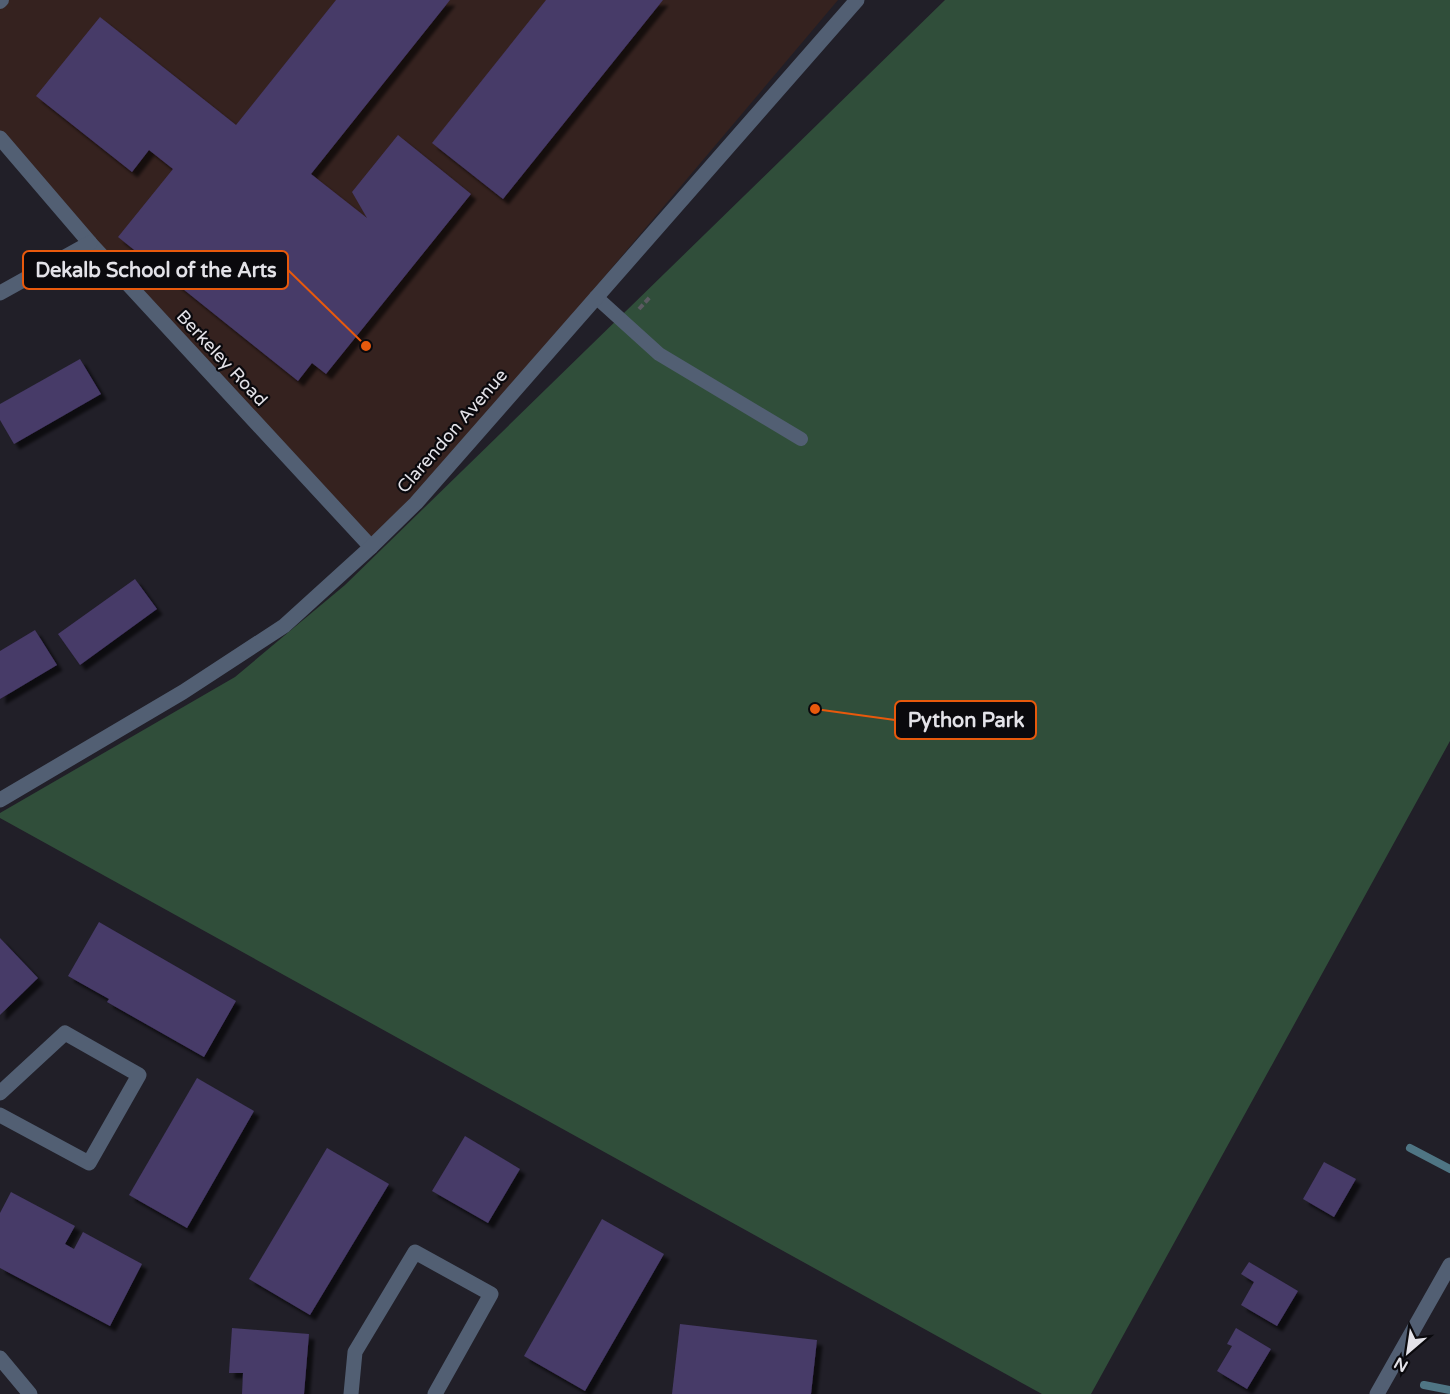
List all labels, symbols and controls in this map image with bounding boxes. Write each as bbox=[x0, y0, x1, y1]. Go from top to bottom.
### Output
callout: Dekalb School of the Arts bbox=[23, 251, 288, 289]
text: Dekalb School of the Arts bbox=[35, 259, 277, 283]
street label: Berkeley Road bbox=[172, 305, 272, 411]
street label: Clarendon Avenue bbox=[392, 364, 512, 498]
callout: Python Park bbox=[895, 701, 1036, 739]
text: Python Park bbox=[908, 709, 1024, 733]
north arrow bbox=[1378, 1322, 1438, 1382]
text: N bbox=[1391, 1352, 1412, 1376]

